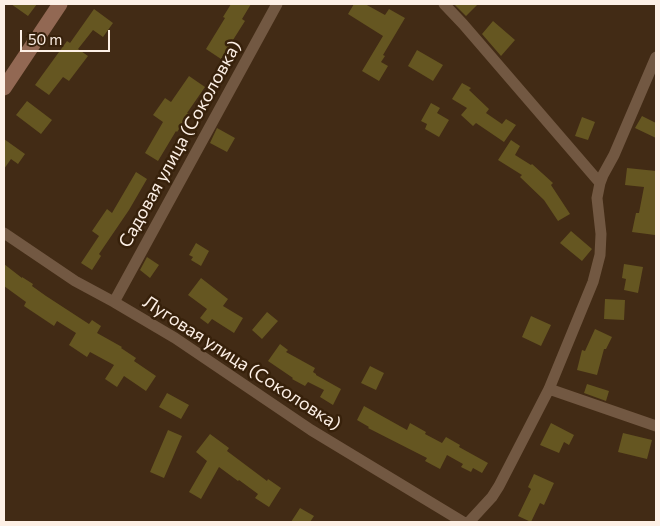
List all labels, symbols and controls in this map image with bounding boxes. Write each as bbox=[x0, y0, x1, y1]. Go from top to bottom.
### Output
scale bar bbox=[22, 20, 112, 52]
text: 50 m bbox=[28, 30, 62, 48]
street label: Садовая улица (Соколовка) bbox=[114, 37, 246, 251]
street label: Луговая улица (Соколовка) bbox=[139, 291, 345, 435]

